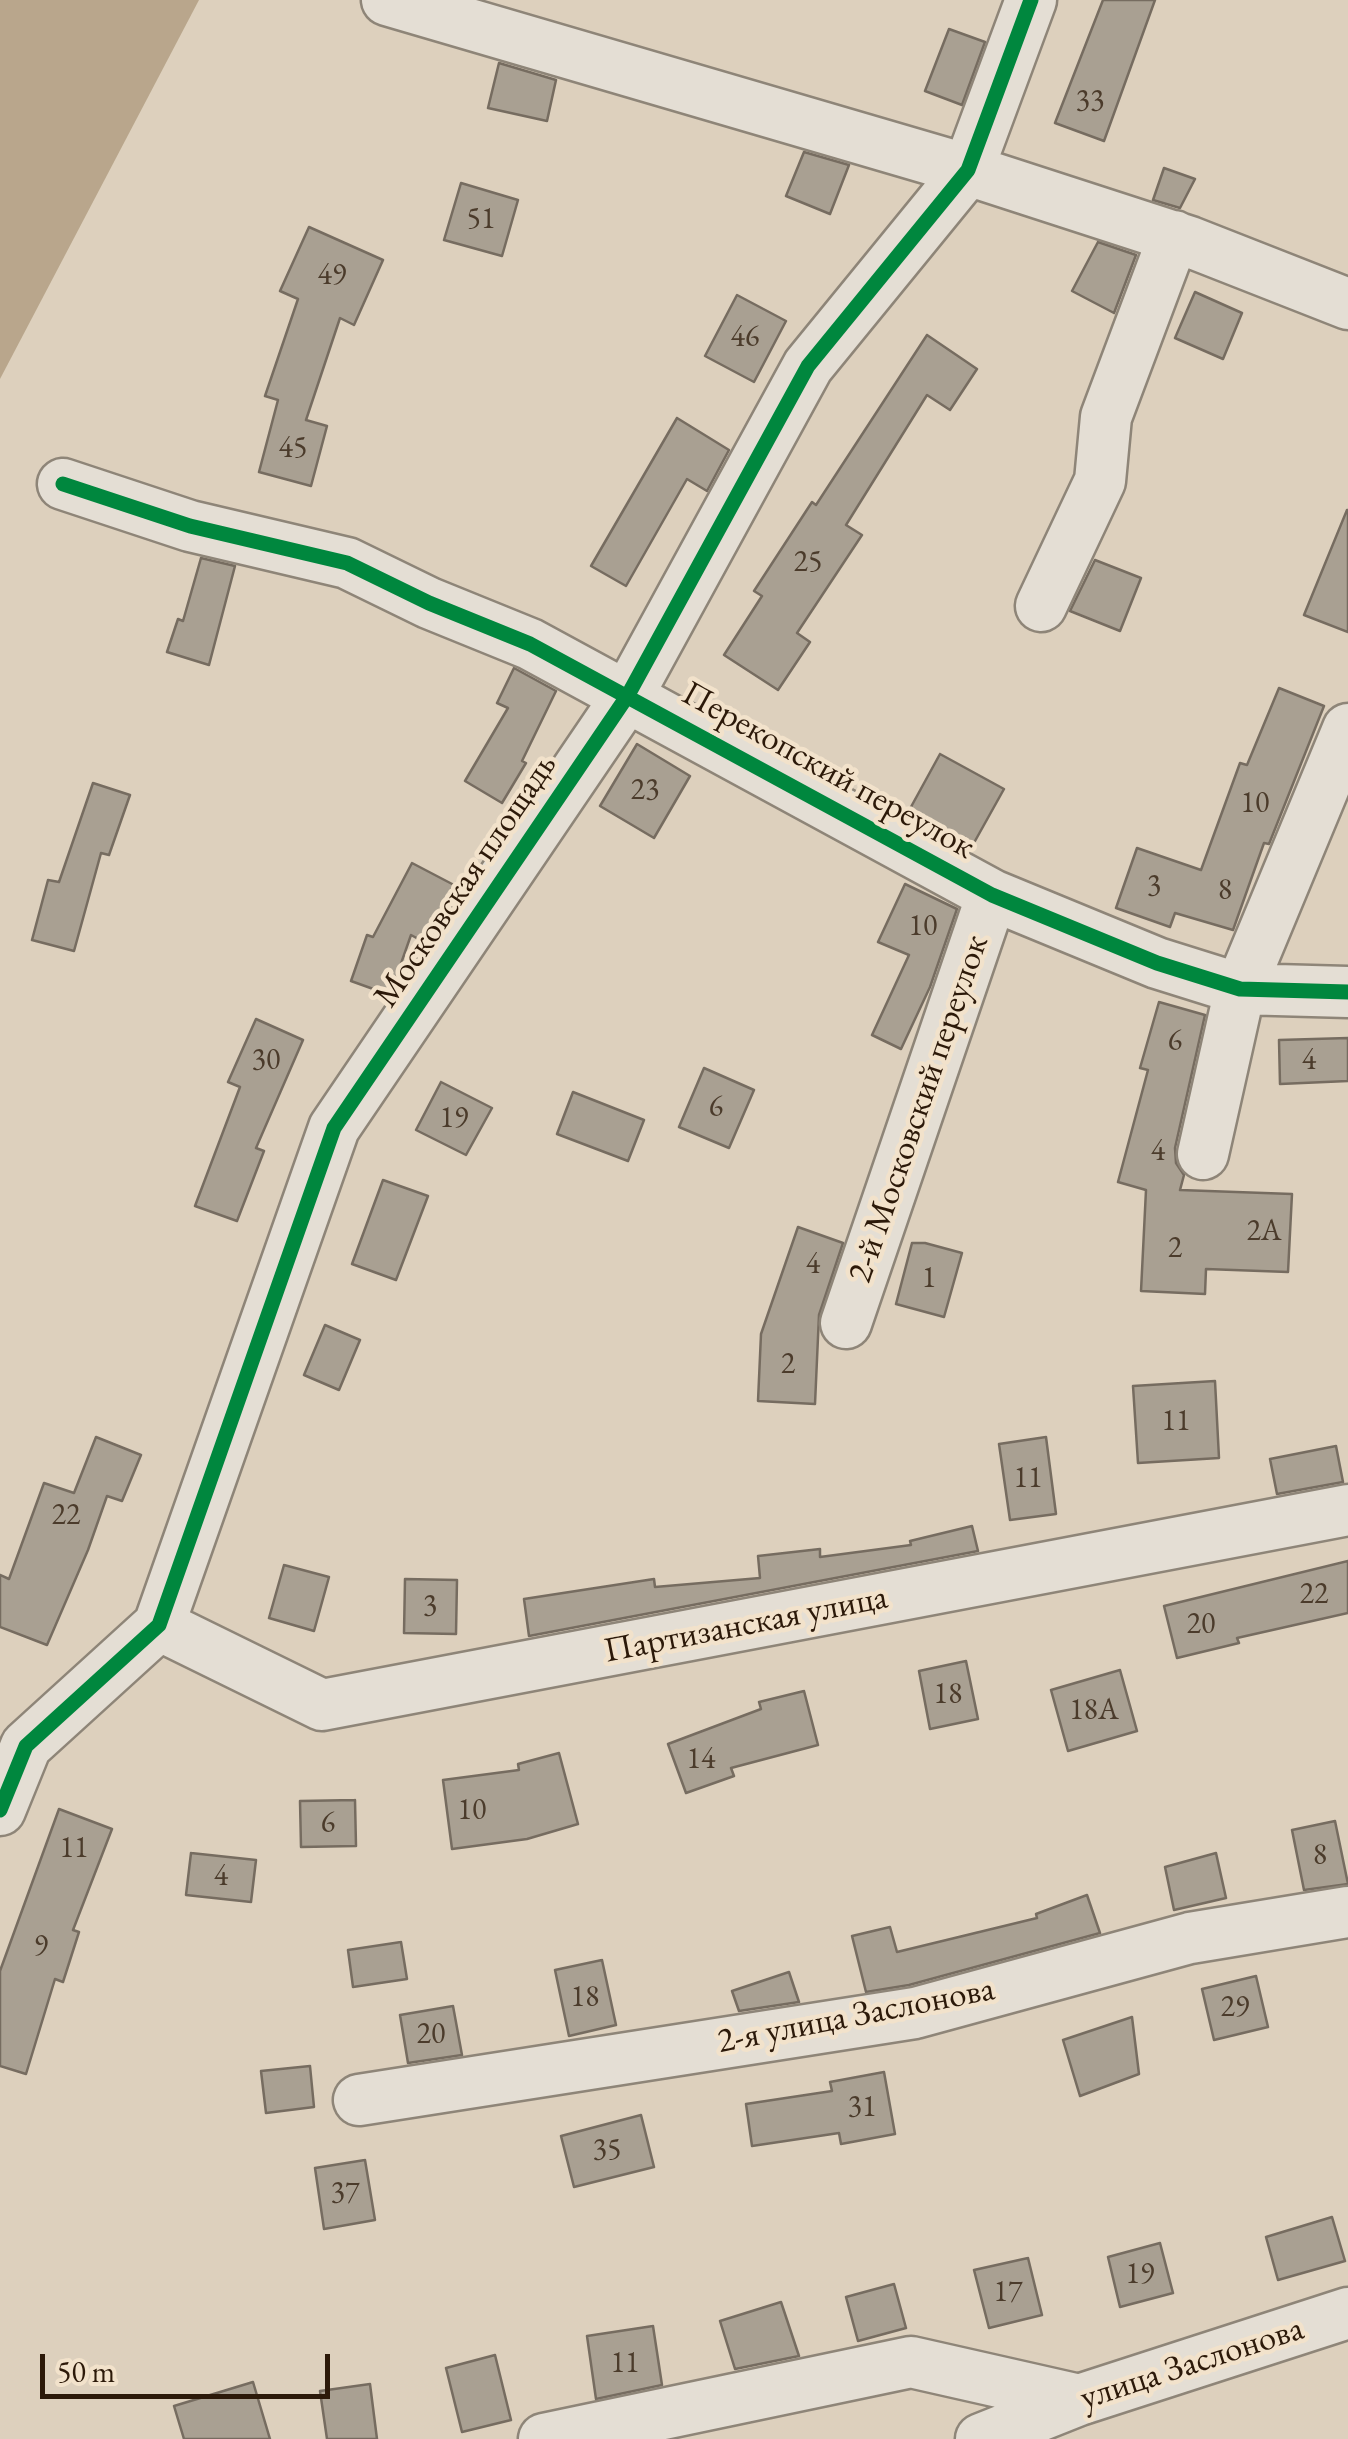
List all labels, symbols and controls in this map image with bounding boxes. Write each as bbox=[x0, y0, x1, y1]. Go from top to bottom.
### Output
house number: 33 bbox=[1076, 84, 1104, 120]
house number: 51 bbox=[467, 202, 495, 238]
house number: 49 bbox=[318, 258, 346, 294]
house number: 46 bbox=[731, 320, 759, 356]
house number: 45 bbox=[279, 431, 307, 467]
house number: 25 bbox=[794, 545, 822, 581]
street label: Перекопский переулок bbox=[674, 673, 982, 869]
street label: Московская площадь bbox=[366, 746, 566, 1016]
house number: 23 bbox=[631, 773, 659, 809]
house number: 10 bbox=[1241, 786, 1269, 822]
house number: 3 bbox=[1147, 869, 1161, 905]
house number: 8 bbox=[1218, 873, 1232, 909]
house number: 10 bbox=[909, 909, 937, 945]
street label: 2-й Московский переулок bbox=[840, 930, 998, 1288]
house number: 6 bbox=[1168, 1024, 1182, 1060]
house number: 30 bbox=[252, 1043, 280, 1079]
house number: 4 bbox=[1302, 1043, 1316, 1079]
house number: 6 bbox=[709, 1090, 723, 1126]
house number: 19 bbox=[440, 1101, 468, 1137]
house number: 4 bbox=[1151, 1134, 1165, 1170]
house number: 2А bbox=[1246, 1214, 1282, 1250]
house number: 2 bbox=[1168, 1231, 1182, 1267]
house number: 4 bbox=[806, 1247, 820, 1283]
house number: 1 bbox=[922, 1261, 936, 1297]
house number: 2 bbox=[781, 1347, 795, 1383]
house number: 11 bbox=[1162, 1404, 1190, 1440]
house number: 11 bbox=[1014, 1461, 1042, 1497]
house number: 22 bbox=[52, 1498, 80, 1534]
street label: Партизанская улица bbox=[601, 1577, 891, 1673]
house number: 22 bbox=[1300, 1577, 1328, 1613]
house number: 3 bbox=[423, 1589, 437, 1625]
house number: 20 bbox=[1187, 1607, 1215, 1643]
house number: 18 bbox=[934, 1677, 962, 1713]
house number: 18А bbox=[1069, 1693, 1119, 1729]
house number: 14 bbox=[687, 1742, 715, 1778]
house number: 10 bbox=[458, 1793, 486, 1829]
house number: 6 bbox=[321, 1806, 335, 1842]
house number: 11 bbox=[60, 1831, 88, 1867]
house number: 8 bbox=[1313, 1838, 1327, 1874]
house number: 4 bbox=[214, 1859, 228, 1895]
house number: 9 bbox=[34, 1929, 48, 1965]
street label: 2-я улица Заслонова bbox=[714, 1969, 998, 2063]
house number: 18 bbox=[571, 1980, 599, 2016]
house number: 29 bbox=[1221, 1990, 1249, 2026]
house number: 20 bbox=[417, 2017, 445, 2053]
house number: 31 bbox=[848, 2090, 876, 2126]
house number: 35 bbox=[593, 2133, 621, 2169]
house number: 37 bbox=[331, 2176, 359, 2212]
house number: 19 bbox=[1126, 2257, 1154, 2293]
house number: 17 bbox=[994, 2275, 1022, 2311]
street label: улица Заслонова bbox=[1075, 2308, 1309, 2420]
scale bar bbox=[45, 2334, 335, 2396]
house number: 11 bbox=[611, 2346, 639, 2382]
text: 50 m bbox=[57, 2352, 115, 2391]

